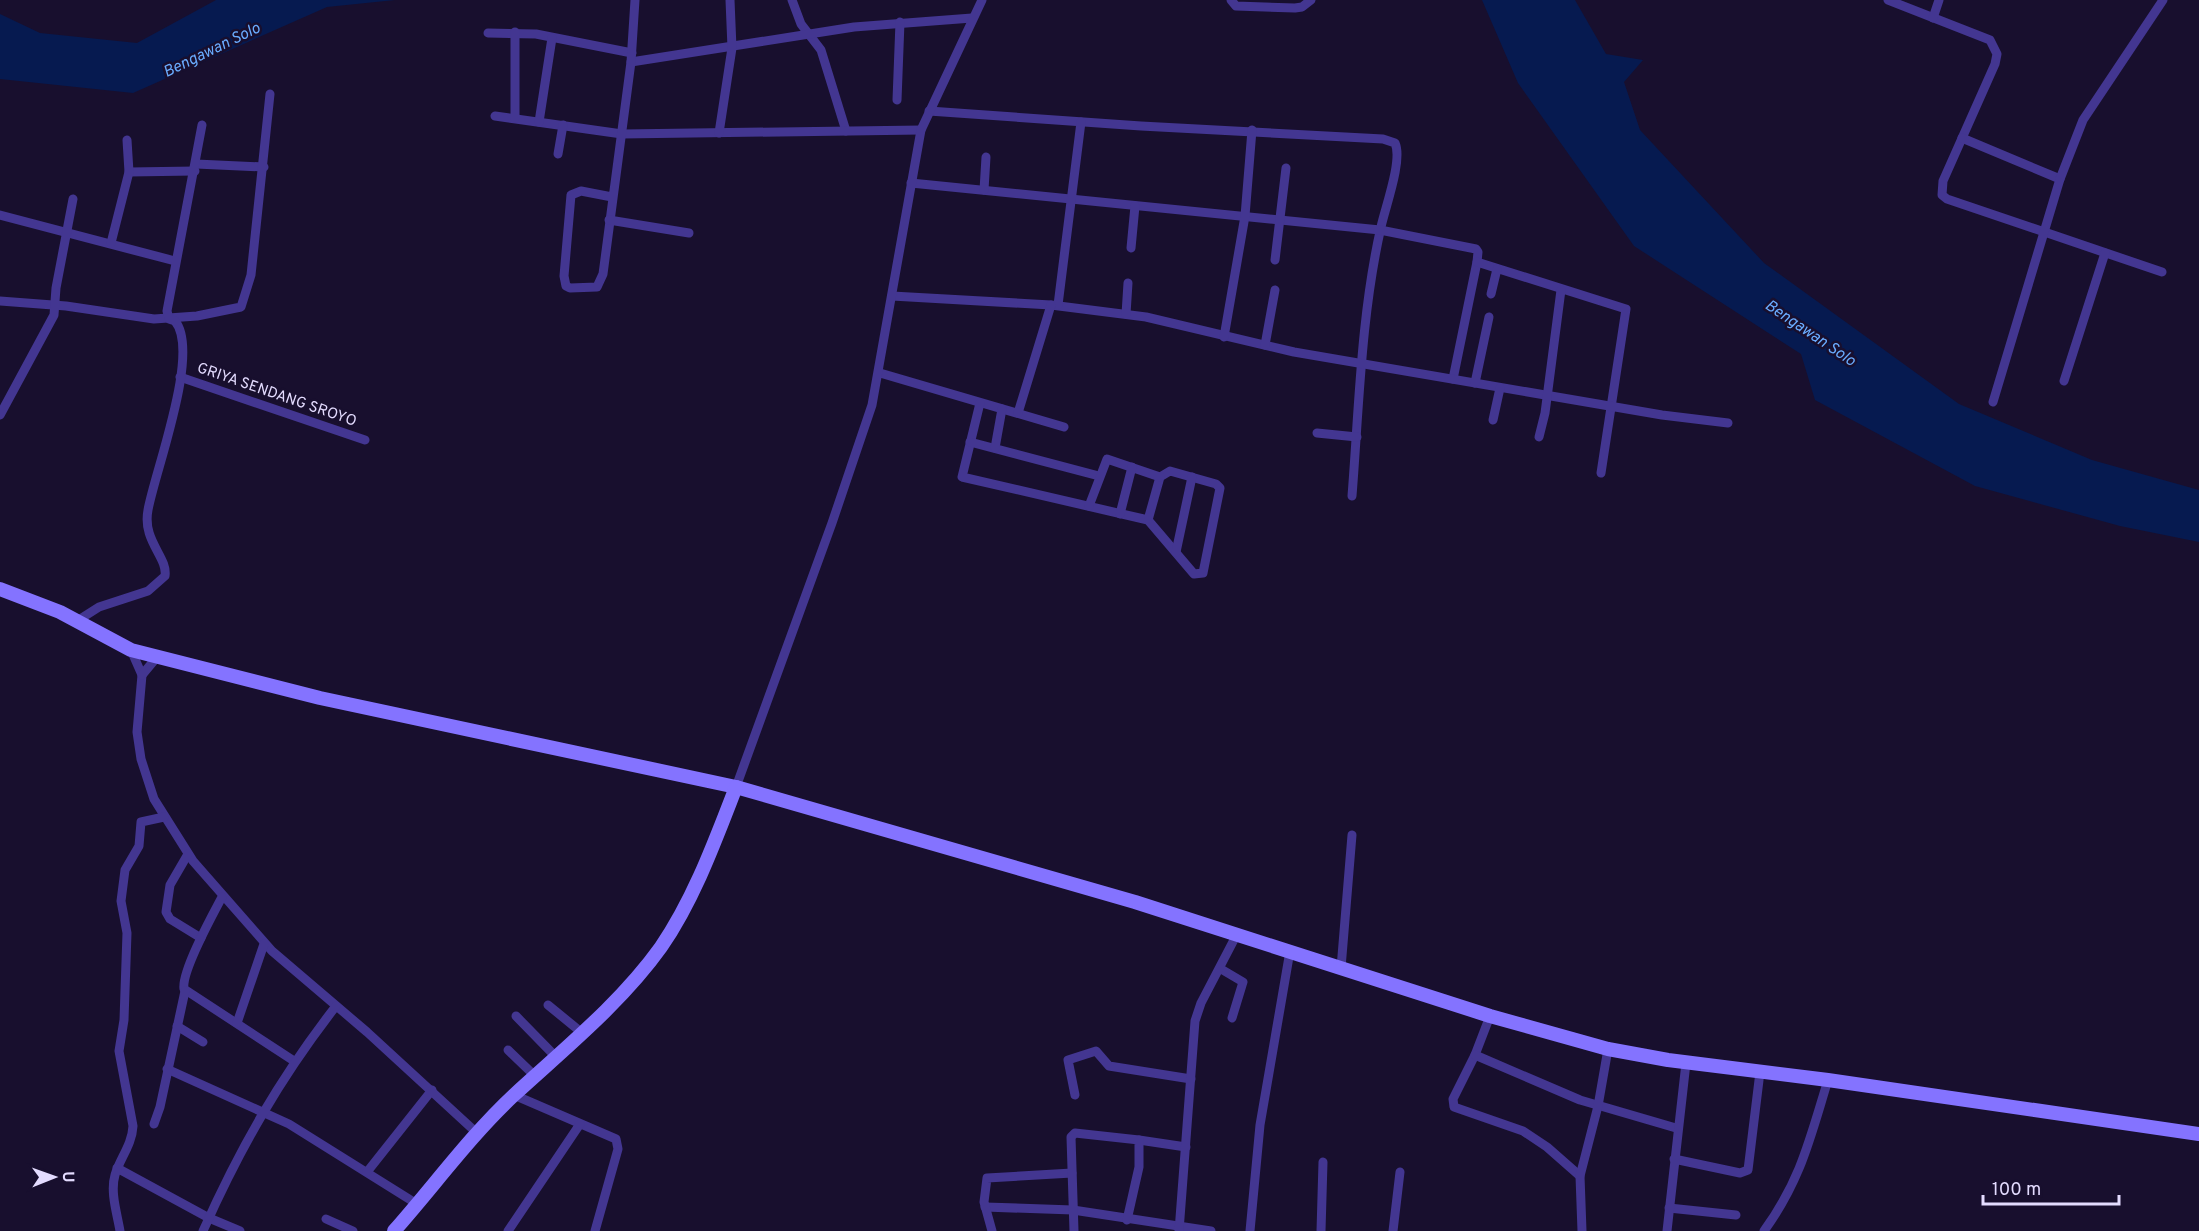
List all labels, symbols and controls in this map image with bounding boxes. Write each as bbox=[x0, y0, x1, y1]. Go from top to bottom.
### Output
water label: Bengawan Solo bbox=[160, 18, 264, 83]
water label: Bengawan Solo bbox=[1761, 296, 1860, 372]
street label: GRIYA SENDANG SROYO bbox=[194, 359, 359, 432]
north arrow bbox=[24, 1147, 84, 1207]
scale bar bbox=[1983, 1168, 2120, 1206]
text: U bbox=[57, 1171, 77, 1183]
text: 100 m bbox=[1992, 1179, 2041, 1202]

